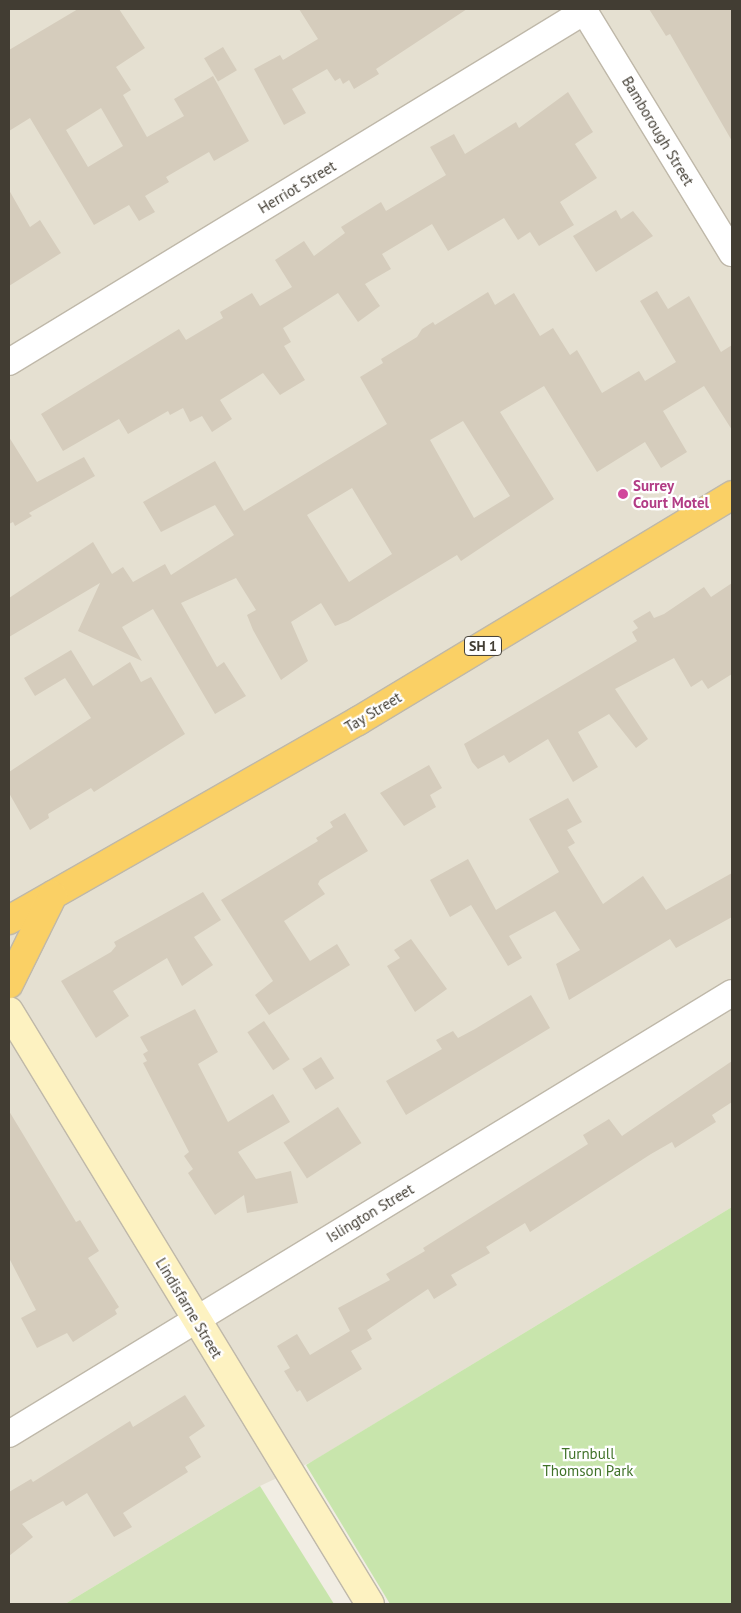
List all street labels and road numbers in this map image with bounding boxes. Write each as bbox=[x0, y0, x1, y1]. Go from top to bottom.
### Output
street label: Bamborough Street bbox=[618, 73, 698, 189]
street label: Herriot Street bbox=[255, 157, 339, 217]
road number: SH 1 bbox=[463, 634, 503, 658]
street label: Tay Street bbox=[341, 688, 405, 736]
street label: Islington Street bbox=[323, 1180, 417, 1246]
street label: Lindisfarne Street bbox=[152, 1255, 226, 1361]

